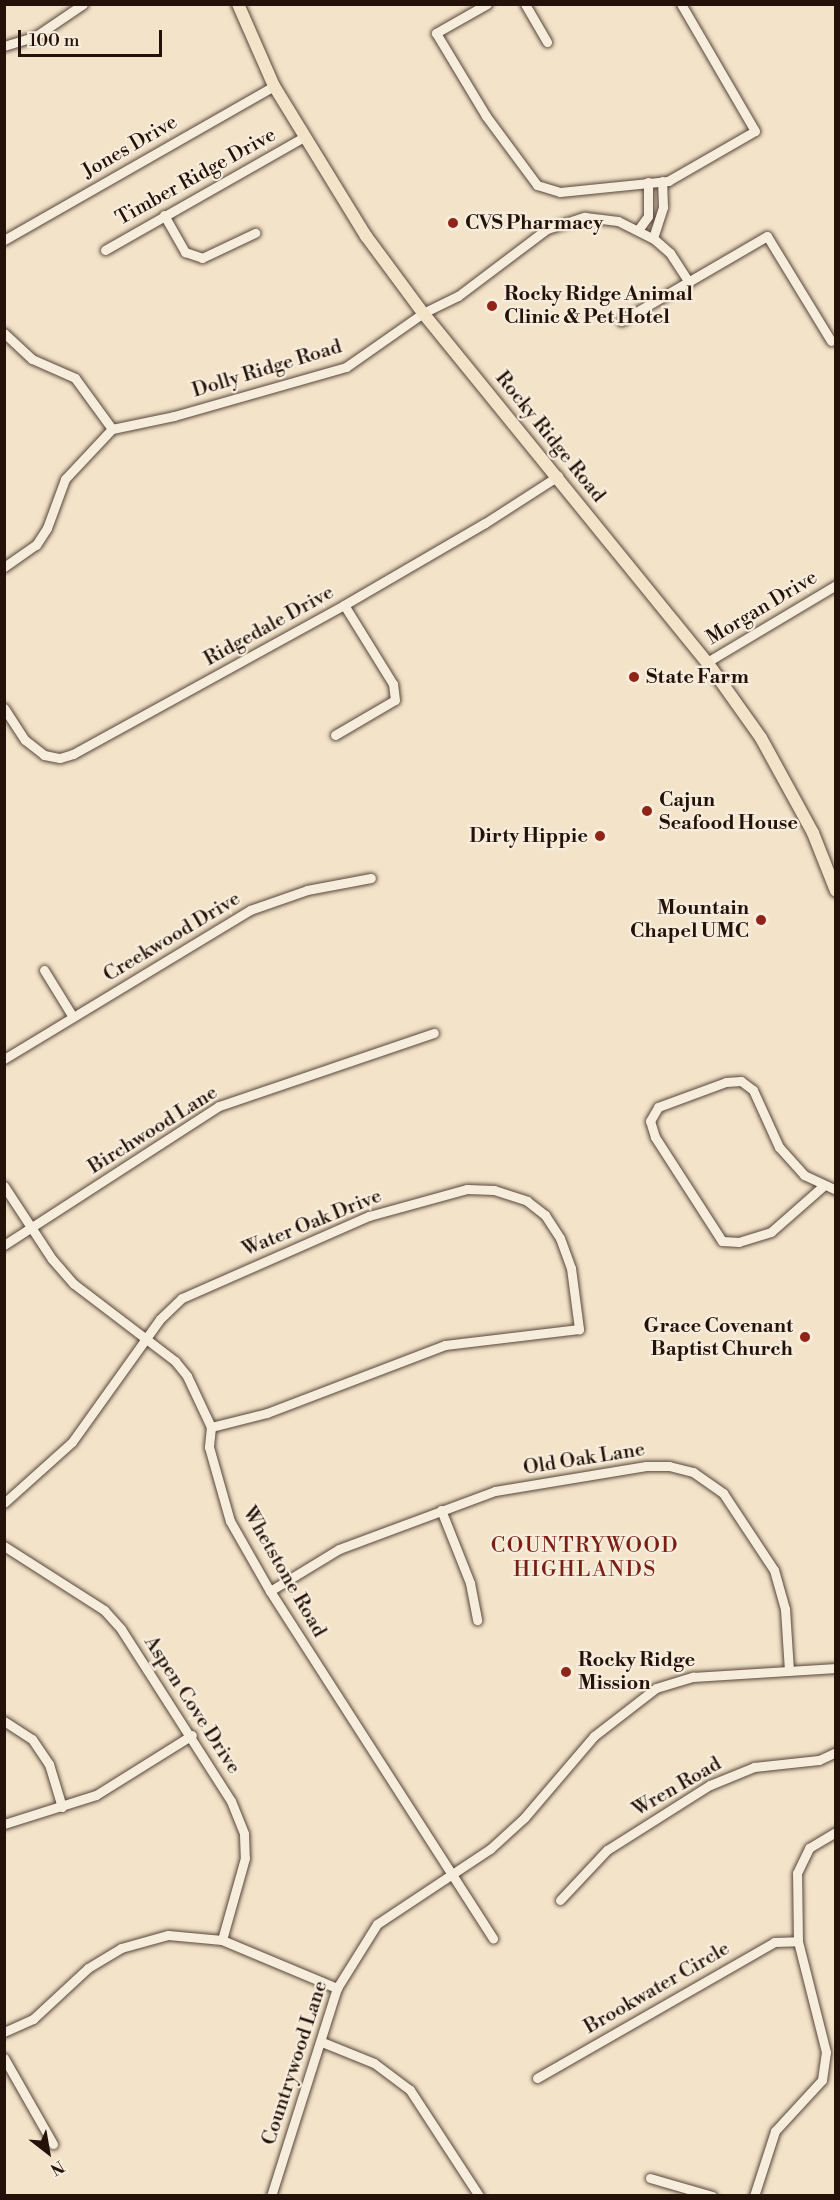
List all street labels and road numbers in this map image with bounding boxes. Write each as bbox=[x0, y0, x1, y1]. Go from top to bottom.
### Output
street label: Jones Drive bbox=[78, 110, 182, 184]
street label: Timber Ridge Drive bbox=[112, 123, 280, 231]
street label: Dolly Ridge Road bbox=[189, 335, 345, 403]
street label: Rocky Ridge Road bbox=[490, 367, 610, 507]
street label: Morgan Drive bbox=[702, 566, 822, 650]
street label: Ridgedale Drive bbox=[200, 580, 338, 672]
street label: Creekwood Drive bbox=[99, 887, 245, 987]
street label: Birchwood Lane bbox=[84, 1081, 222, 1179]
street label: Water Oak Drive bbox=[239, 1184, 385, 1262]
street label: Old Oak Lane bbox=[522, 1438, 646, 1480]
street label: Whetstone Road bbox=[237, 1502, 331, 1642]
street label: Aspen Cove Drive bbox=[138, 1632, 246, 1778]
street label: Wren Road bbox=[628, 1752, 726, 1822]
street label: Brookwater Circle bbox=[580, 1937, 734, 2039]
street label: Countrywood Lane bbox=[257, 1978, 333, 2148]

